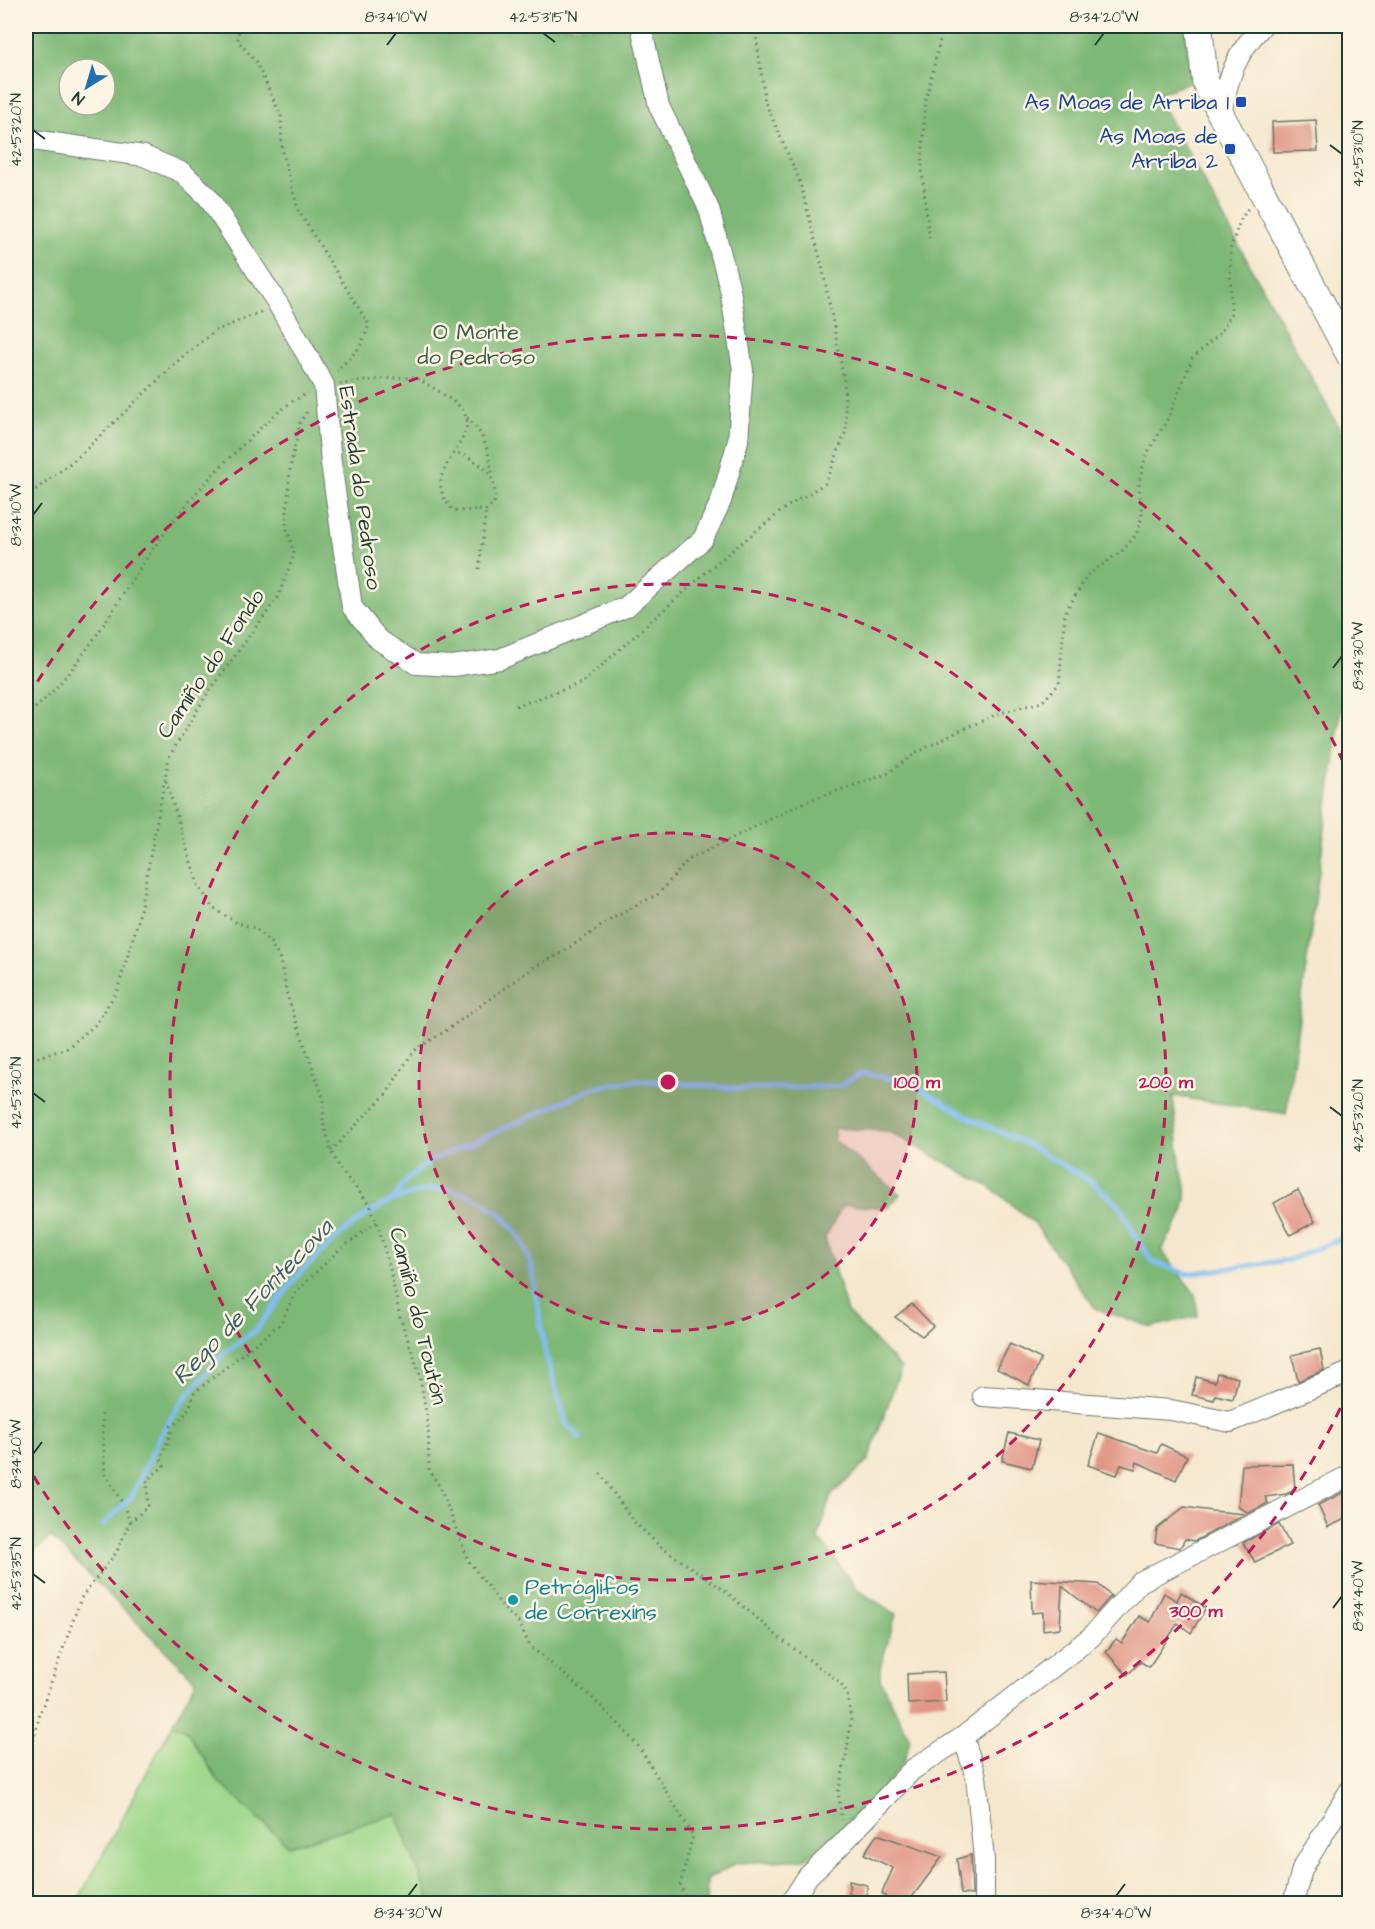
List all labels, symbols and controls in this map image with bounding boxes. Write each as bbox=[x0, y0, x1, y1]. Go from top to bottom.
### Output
text: 8°34'10"W bbox=[365, 7, 427, 28]
text: 42°53'15"N bbox=[509, 7, 577, 28]
text: 8°34'20"W bbox=[1070, 7, 1139, 28]
north arrow bbox=[57, 57, 117, 117]
text: N bbox=[68, 86, 89, 110]
place label: As Moas de Arriba 1 bbox=[1025, 87, 1229, 118]
text: 42°53'20"N bbox=[6, 93, 27, 167]
marker: As Moas de Arriba 1 bbox=[1234, 95, 1248, 109]
text: 42°53'10"N bbox=[1348, 120, 1369, 188]
place label: As Moas de Arriba 2 bbox=[1099, 121, 1218, 177]
marker: As Moas de Arriba 2 bbox=[1223, 142, 1237, 156]
park label: O Monte do Pedroso bbox=[417, 317, 535, 373]
street label: Estrada do Pedroso bbox=[330, 384, 390, 592]
text: 8°34'10"W bbox=[6, 484, 27, 546]
street label: Camiño do Fondo bbox=[149, 583, 273, 745]
text: 8°34'30"W bbox=[1348, 622, 1369, 690]
text: 42°53'30"N bbox=[6, 1057, 27, 1129]
text: 100 m bbox=[894, 1070, 941, 1095]
text: 200 m bbox=[1138, 1070, 1194, 1095]
centre of rings bbox=[658, 1072, 678, 1092]
text: 42°53'20"N bbox=[1348, 1079, 1369, 1153]
water label: Rego de Fontecova bbox=[165, 1210, 343, 1393]
street label: Camiño do Toutón bbox=[381, 1224, 455, 1408]
text: 8°34'20"W bbox=[6, 1420, 27, 1489]
text: 42°53'35"N bbox=[6, 1537, 27, 1611]
text: 8°34'40"W bbox=[1348, 1561, 1369, 1631]
place label: Petróglifos de Correxíns bbox=[525, 1572, 657, 1628]
marker: Petróglifos de Correxíns bbox=[506, 1593, 520, 1607]
text: 300 m bbox=[1168, 1599, 1224, 1624]
text: 8°34'30"W bbox=[374, 1903, 442, 1924]
text: 8°34'40"W bbox=[1081, 1903, 1151, 1924]

